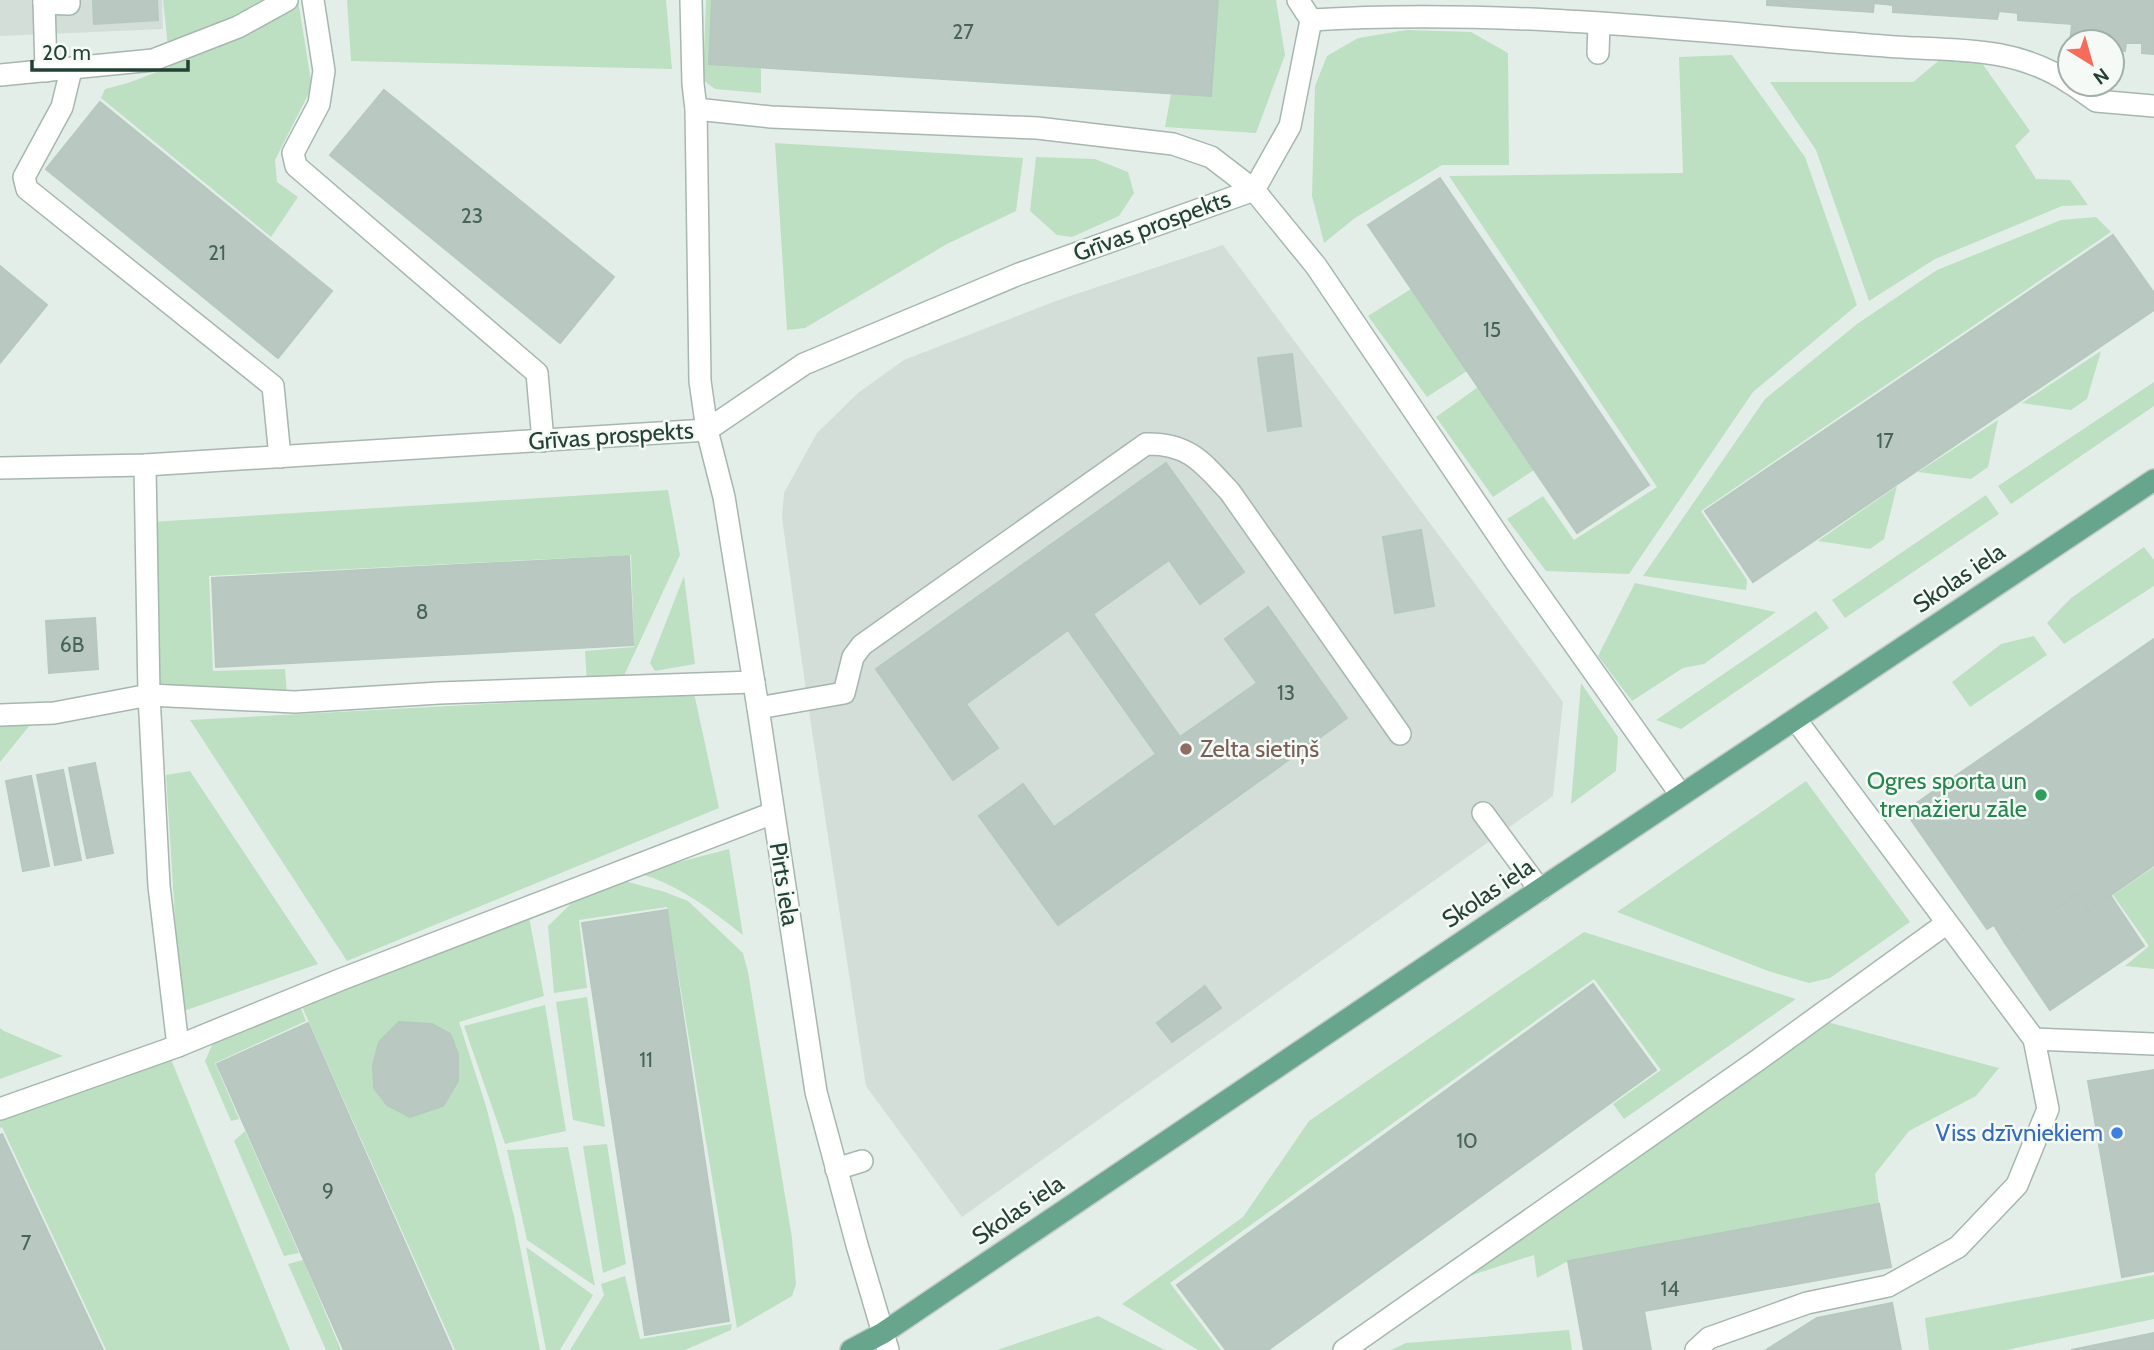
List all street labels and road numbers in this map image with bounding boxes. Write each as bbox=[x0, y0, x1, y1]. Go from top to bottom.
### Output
street label: Grīvas prospekts bbox=[1069, 184, 1235, 267]
street label: Grīvas prospekts bbox=[527, 415, 695, 456]
street label: Skolas iela bbox=[1907, 536, 2010, 619]
street label: Pirts iela bbox=[764, 840, 805, 928]
street label: Skolas iela bbox=[1436, 851, 1539, 934]
street label: Skolas iela bbox=[966, 1168, 1069, 1251]

